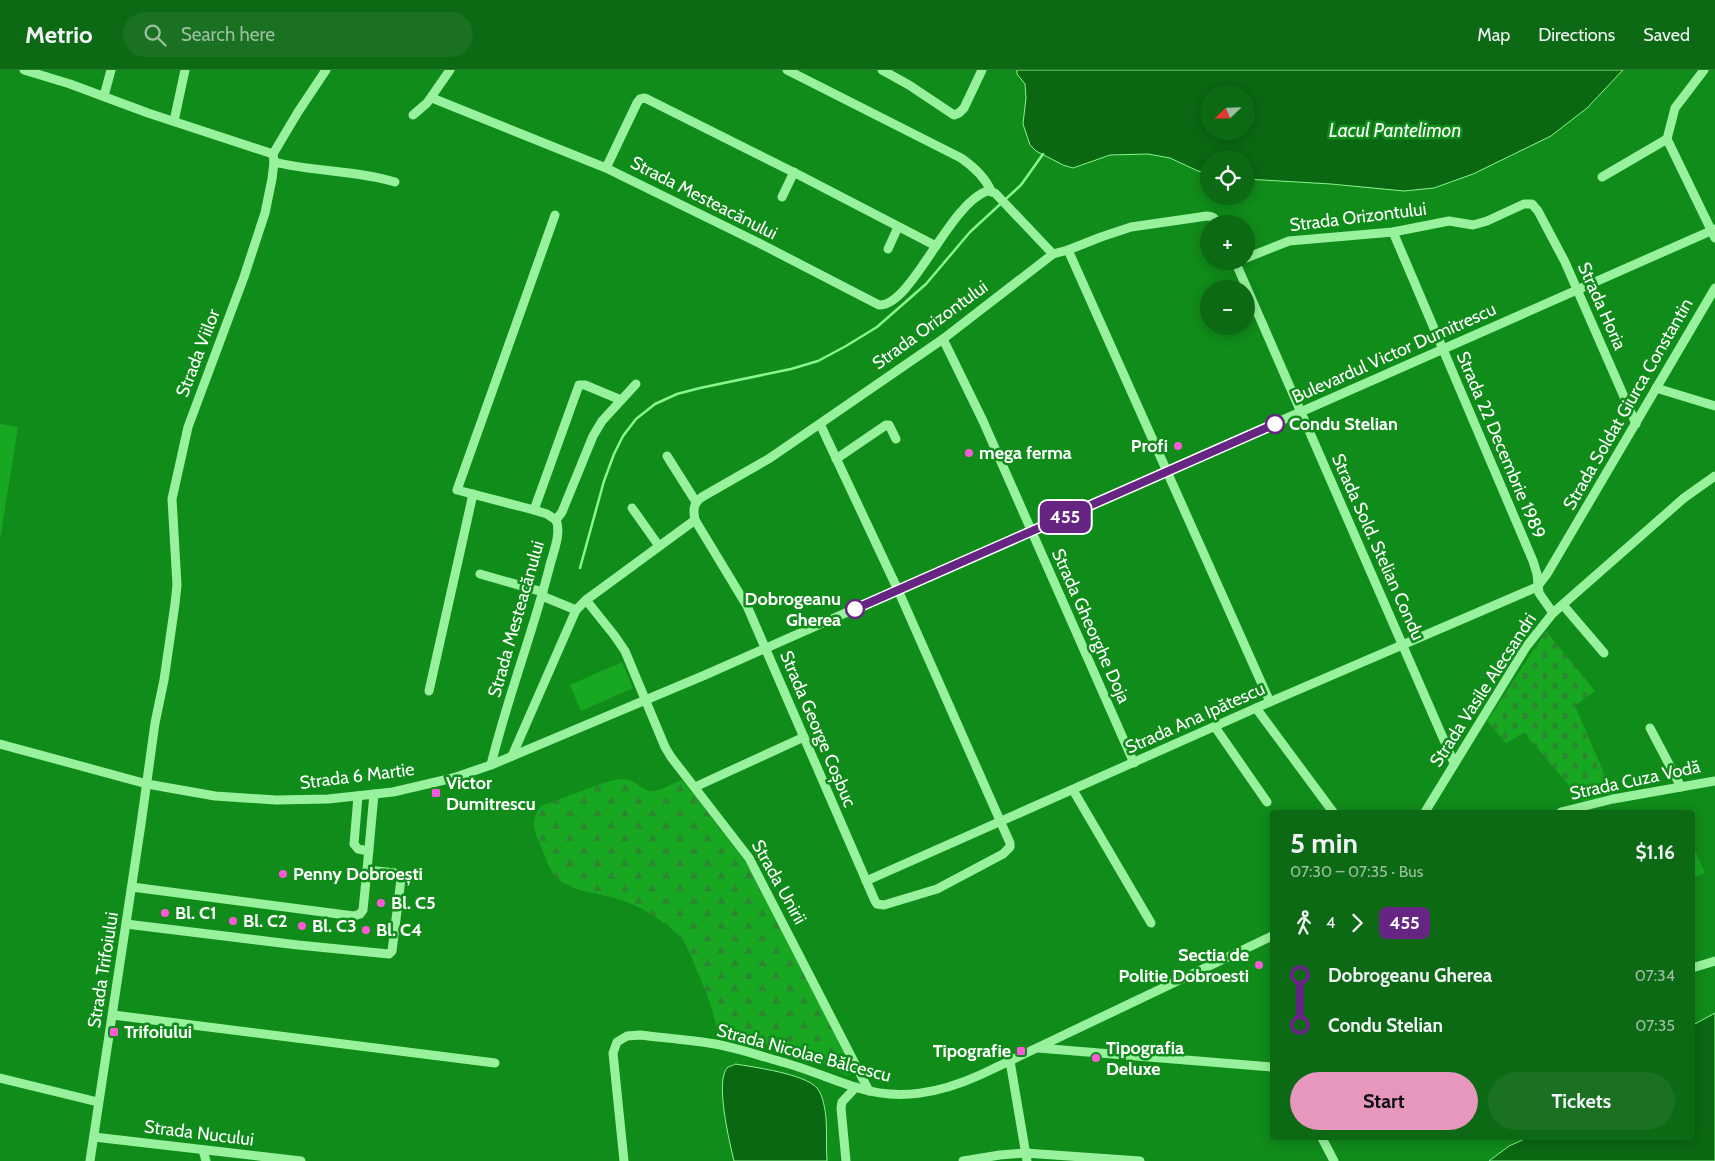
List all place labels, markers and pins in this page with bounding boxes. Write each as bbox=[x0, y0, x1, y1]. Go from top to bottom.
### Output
place label: Condu Stelian bbox=[1289, 413, 1398, 435]
marker: Condu Stelian bbox=[1265, 414, 1285, 434]
place label: Profi bbox=[1131, 435, 1168, 457]
marker: Profi bbox=[1172, 440, 1184, 452]
place label: mega ferma bbox=[979, 442, 1072, 464]
marker: mega ferma bbox=[963, 447, 975, 459]
place label: Dobrogeanu Gherea bbox=[745, 588, 841, 631]
marker: Dobrogeanu Gherea bbox=[845, 599, 865, 619]
place label: Victor Dumitrescu bbox=[446, 772, 536, 815]
marker: Victor Dumitrescu bbox=[430, 787, 442, 799]
place label: Penny Dobroești bbox=[293, 863, 423, 886]
marker: Penny Dobroești bbox=[277, 868, 289, 880]
place label: Bl. C5 bbox=[391, 892, 436, 914]
marker: Bl. C5 bbox=[375, 897, 387, 909]
place label: Bl. C1 bbox=[175, 902, 217, 924]
marker: Bl. C1 bbox=[159, 907, 171, 919]
place label: Bl. C2 bbox=[243, 910, 287, 932]
marker: Bl. C2 bbox=[227, 915, 239, 927]
place label: Bl. C3 bbox=[312, 915, 357, 937]
place label: Bl. C4 bbox=[376, 919, 422, 941]
marker: Bl. C3 bbox=[296, 920, 308, 932]
marker: Bl. C4 bbox=[360, 924, 372, 936]
place label: Sectia de Politie Dobroesti bbox=[1119, 944, 1249, 987]
marker: Sectia de Politie Dobroesti bbox=[1253, 959, 1265, 971]
place label: Trifoiului bbox=[124, 1021, 192, 1043]
marker: Trifoiului bbox=[108, 1026, 120, 1038]
place label: Tipografia Deluxe bbox=[1106, 1037, 1184, 1080]
place label: Tipografie bbox=[933, 1040, 1011, 1062]
marker: Tipografie bbox=[1015, 1045, 1027, 1057]
marker: Tipografia Deluxe bbox=[1090, 1052, 1102, 1064]

